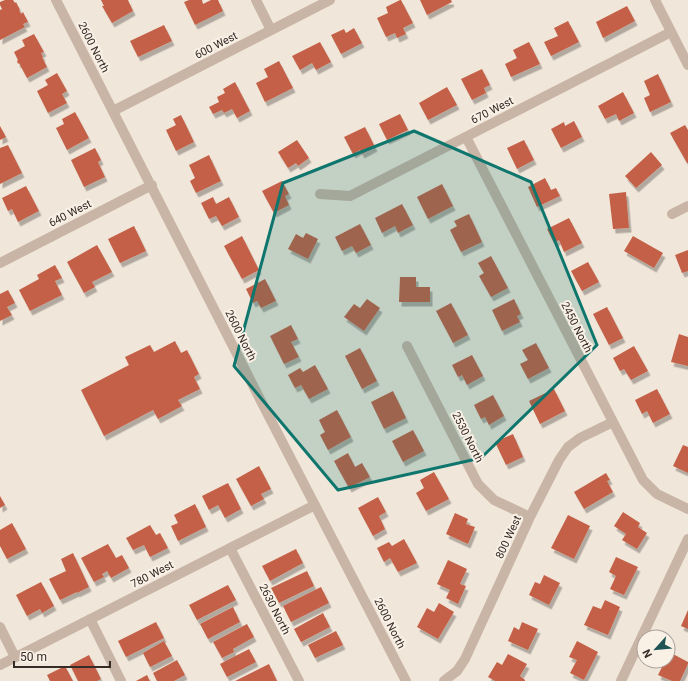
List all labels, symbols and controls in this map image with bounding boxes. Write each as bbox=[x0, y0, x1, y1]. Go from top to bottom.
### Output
street label: 2600 North bbox=[75, 20, 112, 75]
street label: 600 West bbox=[193, 29, 240, 62]
street label: 670 West bbox=[469, 94, 516, 127]
street label: 640 West bbox=[47, 197, 94, 230]
street label: 2450 North bbox=[558, 300, 595, 355]
street label: 2600 North bbox=[222, 308, 259, 363]
street label: 2530 North bbox=[449, 410, 486, 465]
street label: 800 West bbox=[493, 513, 524, 561]
street label: 780 West bbox=[129, 558, 176, 591]
street label: 2630 North bbox=[256, 582, 293, 637]
street label: 2600 North bbox=[371, 596, 408, 651]
north arrow bbox=[636, 629, 676, 669]
scale bar bbox=[14, 643, 110, 669]
text: N bbox=[640, 647, 655, 660]
text: 50 m bbox=[20, 650, 47, 664]

